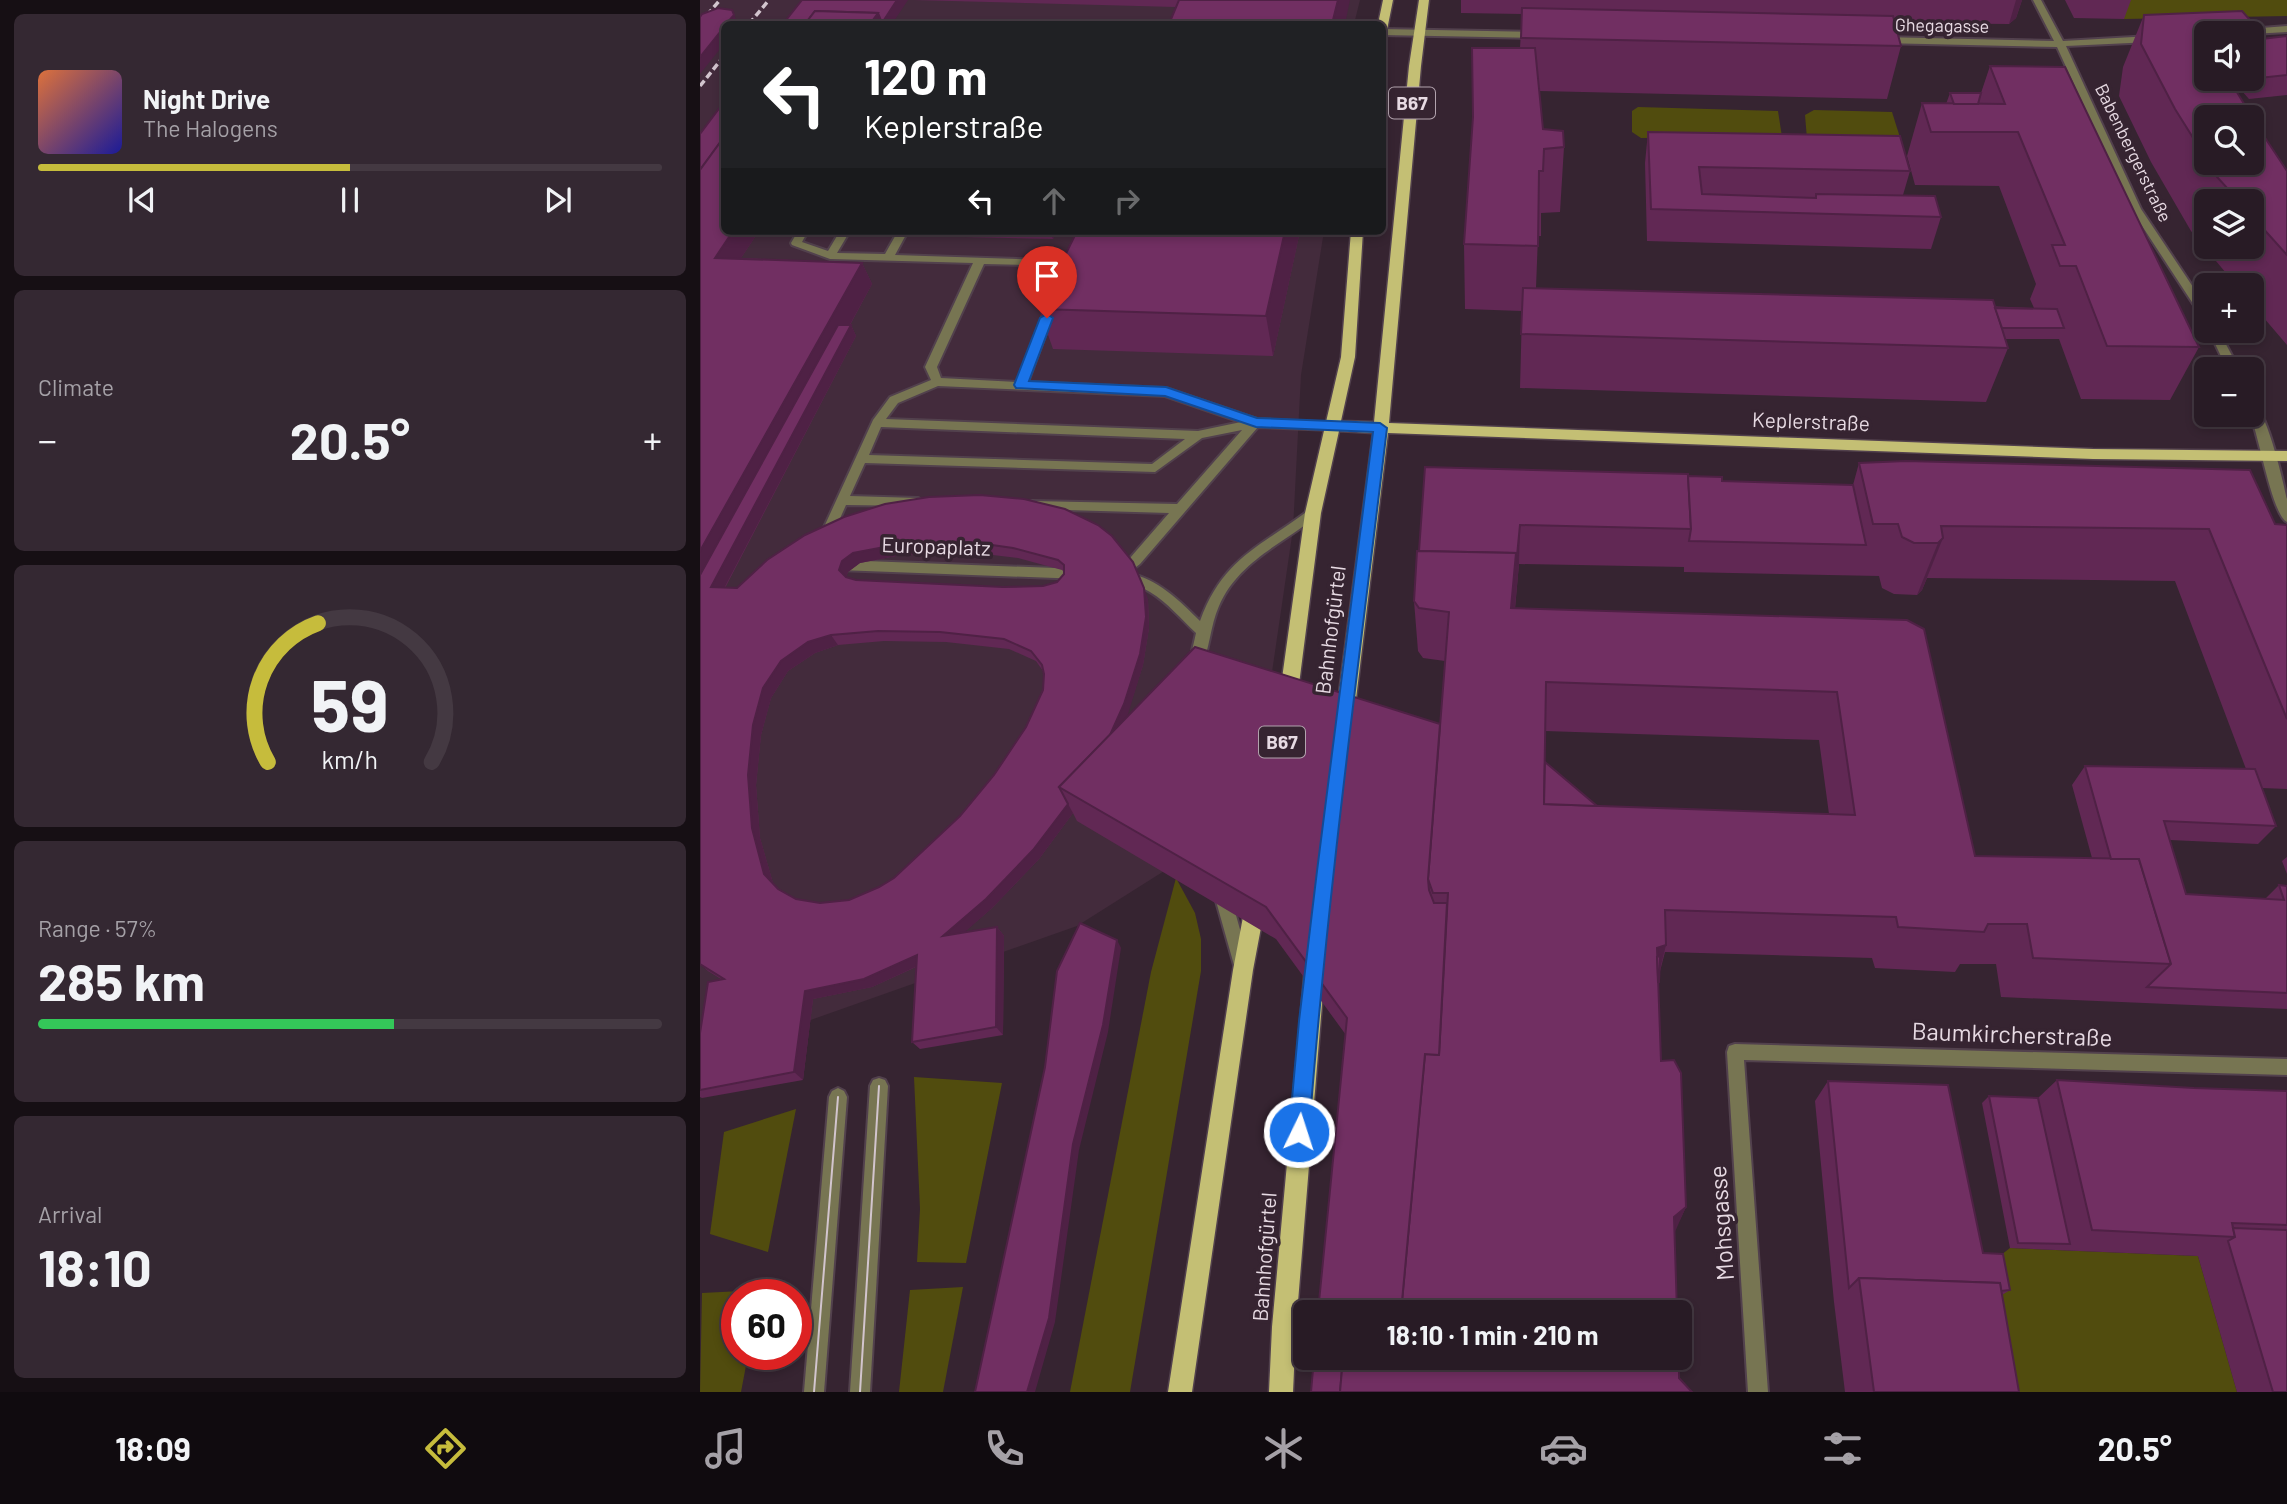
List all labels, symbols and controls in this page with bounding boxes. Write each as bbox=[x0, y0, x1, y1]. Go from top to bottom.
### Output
street label: Ghegagasse bbox=[1895, 13, 1989, 37]
map controls bbox=[2194, 21, 2264, 427]
button: sound bbox=[2194, 21, 2264, 91]
text: 120 m bbox=[864, 46, 987, 105]
icon: left bbox=[749, 49, 840, 140]
street label: Babenbergerstraße bbox=[2091, 80, 2177, 225]
text: Night Drive bbox=[143, 83, 270, 114]
road number: B67 bbox=[1389, 88, 1435, 118]
button: search bbox=[2194, 105, 2264, 175]
text: Keplerstraße bbox=[864, 106, 1044, 144]
text: The Halogens bbox=[143, 114, 278, 142]
icon: previous bbox=[123, 181, 161, 219]
icon: pause bbox=[331, 181, 369, 219]
icon: next bbox=[539, 181, 577, 219]
icon: left bbox=[962, 182, 1000, 220]
icon: ahead bbox=[1035, 182, 1073, 220]
icon: right bbox=[1108, 182, 1146, 220]
button: layers bbox=[2194, 189, 2264, 259]
pin bbox=[1017, 246, 1077, 318]
icon: arrive bbox=[1028, 257, 1066, 295]
button: + bbox=[2194, 273, 2264, 343]
button: − bbox=[2194, 357, 2264, 427]
text: Climate bbox=[38, 373, 114, 401]
street label: Keplerstraße bbox=[1752, 406, 1870, 435]
text: 20.5° bbox=[290, 408, 410, 470]
text: − bbox=[38, 416, 57, 462]
text: + bbox=[643, 416, 662, 462]
street label: Europaplatz bbox=[881, 531, 991, 560]
street label: Bahnhofgürtel bbox=[1309, 564, 1350, 696]
text: 59 bbox=[311, 659, 389, 747]
road number: B67 bbox=[1259, 726, 1305, 758]
text: km/h bbox=[322, 744, 378, 774]
text: Range · 57% bbox=[38, 914, 157, 942]
text: 285 km bbox=[38, 949, 205, 1011]
street label: Baumkircherstraße bbox=[1911, 1016, 2113, 1051]
position arrow bbox=[1262, 1095, 1336, 1169]
street label: Mohsgasse bbox=[1702, 1165, 1739, 1282]
street label: Bahnhofgürtel bbox=[1247, 1192, 1280, 1322]
text: Arrival bbox=[38, 1200, 102, 1228]
text: 18:10 bbox=[38, 1235, 152, 1297]
speed limit sign: 60 bbox=[721, 1279, 812, 1370]
text: 18:10 · 1 min · 210 m bbox=[1386, 1319, 1599, 1350]
icon: directions bbox=[421, 1424, 470, 1473]
icon: music bbox=[701, 1424, 750, 1473]
icon: phone bbox=[980, 1424, 1029, 1473]
icon: climate bbox=[1259, 1424, 1308, 1473]
icon: car bbox=[1539, 1424, 1588, 1473]
icon: filters bbox=[1818, 1424, 1867, 1473]
text: 18:09 bbox=[115, 1429, 191, 1467]
text: 20.5° bbox=[2098, 1429, 2172, 1467]

